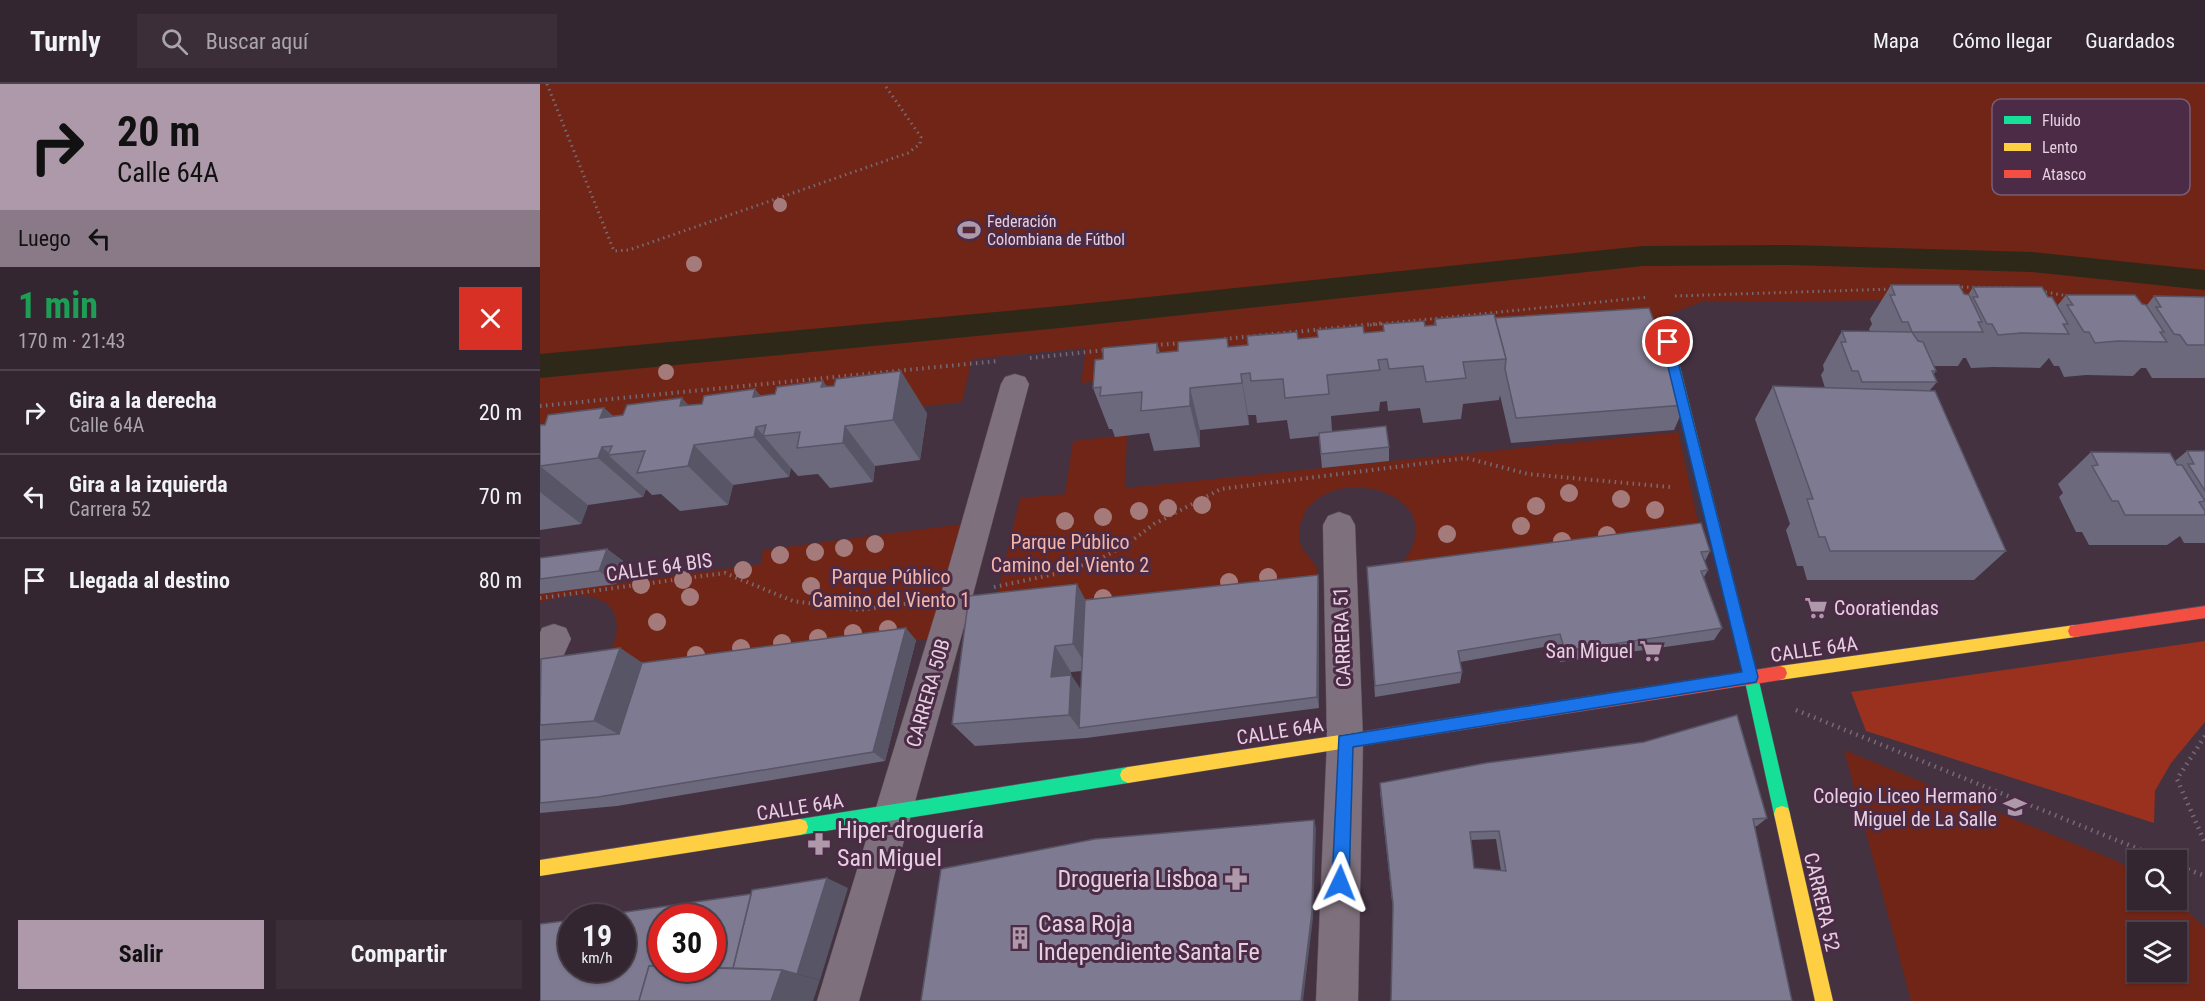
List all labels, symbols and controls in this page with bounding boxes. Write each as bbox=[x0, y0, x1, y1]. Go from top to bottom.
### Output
search box bbox=[137, 14, 557, 68]
text: Turnly bbox=[30, 25, 101, 58]
icon: search bbox=[158, 25, 191, 58]
text: Buscar aquí bbox=[206, 29, 308, 54]
text: Mapa bbox=[1873, 29, 1919, 53]
text: Cómo llegar bbox=[1952, 29, 2052, 53]
text: Guardados bbox=[2085, 29, 2175, 53]
legend bbox=[1992, 99, 2190, 195]
text: 20 m bbox=[117, 107, 200, 156]
icon: right bbox=[18, 108, 96, 186]
text: Fluido bbox=[2042, 111, 2081, 130]
text: Lento bbox=[2042, 138, 2077, 157]
text: Calle 64A bbox=[117, 157, 219, 189]
text: Atasco bbox=[2042, 165, 2086, 184]
place label: Federación Colombiana de Fútbol bbox=[987, 212, 1125, 249]
sports icon: Federación Colombiana de Fútbol bbox=[956, 217, 982, 243]
icon: left bbox=[83, 222, 116, 255]
text: Luego bbox=[18, 226, 71, 251]
text: 1 min bbox=[18, 285, 98, 327]
button: close bbox=[459, 287, 522, 350]
pin bbox=[1642, 316, 1693, 367]
icon: arrive bbox=[1651, 325, 1684, 358]
text: 170 m · 21:43 bbox=[18, 329, 125, 353]
text: Gira a la derecha bbox=[69, 388, 217, 413]
icon: right bbox=[18, 396, 51, 429]
text: 20 m bbox=[479, 400, 522, 425]
text: Calle 64A bbox=[69, 413, 144, 437]
text: Gira a la izquierda bbox=[69, 472, 228, 497]
icon: left bbox=[18, 480, 51, 513]
text: 70 m bbox=[479, 484, 522, 509]
text: Carrera 52 bbox=[69, 497, 151, 521]
park label: Parque Público Camino del Viento 2 bbox=[991, 530, 1149, 577]
street label: CALLE 64 BIS bbox=[604, 548, 714, 586]
icon: arrive bbox=[18, 564, 51, 597]
park label: Parque Público Camino del Viento 1 bbox=[812, 565, 970, 612]
text: Llegada al destino bbox=[69, 568, 230, 593]
text: 80 m bbox=[479, 568, 522, 593]
street label: CARRERA 51 bbox=[1328, 586, 1356, 688]
supermarket icon: Cooratiendas bbox=[1803, 595, 1829, 621]
place label: Cooratiendas bbox=[1834, 596, 1939, 620]
street label: CALLE 64A bbox=[1769, 631, 1860, 667]
street label: CARRERA 50B bbox=[901, 636, 955, 750]
supermarket icon: San Miguel bbox=[1638, 638, 1664, 664]
place label: San Miguel bbox=[1546, 639, 1633, 663]
street label: CALLE 64A bbox=[1235, 712, 1326, 750]
place label: Colegio Liceo Hermano Miguel de La Salle bbox=[1813, 784, 1997, 831]
street label: CALLE 64A bbox=[755, 788, 846, 826]
school or university icon: Colegio Liceo Hermano Miguel de La Salle bbox=[2002, 794, 2028, 820]
place label: Hiper-droguería San Miguel bbox=[837, 816, 984, 872]
pharmacy icon: Hiper-droguería San Miguel bbox=[806, 831, 832, 857]
street label: CARRERA 52 bbox=[1799, 850, 1845, 954]
map controls bbox=[2127, 850, 2187, 982]
button: search bbox=[2127, 850, 2187, 910]
position arrow bbox=[1308, 851, 1372, 915]
place label: Drogueria Lisboa bbox=[1057, 865, 1218, 893]
pharmacy icon: Drogueria Lisboa bbox=[1223, 866, 1249, 892]
speed limit sign: 30 bbox=[648, 904, 726, 982]
place label: Casa Roja Independiente Santa Fe bbox=[1038, 910, 1260, 966]
text: 19 bbox=[582, 918, 612, 953]
button: Salir bbox=[18, 920, 264, 989]
button: Compartir bbox=[276, 920, 522, 989]
button: layers bbox=[2127, 922, 2187, 982]
building icon: Casa Roja Independiente Santa Fe bbox=[1007, 925, 1033, 951]
text: km/h bbox=[582, 949, 612, 967]

